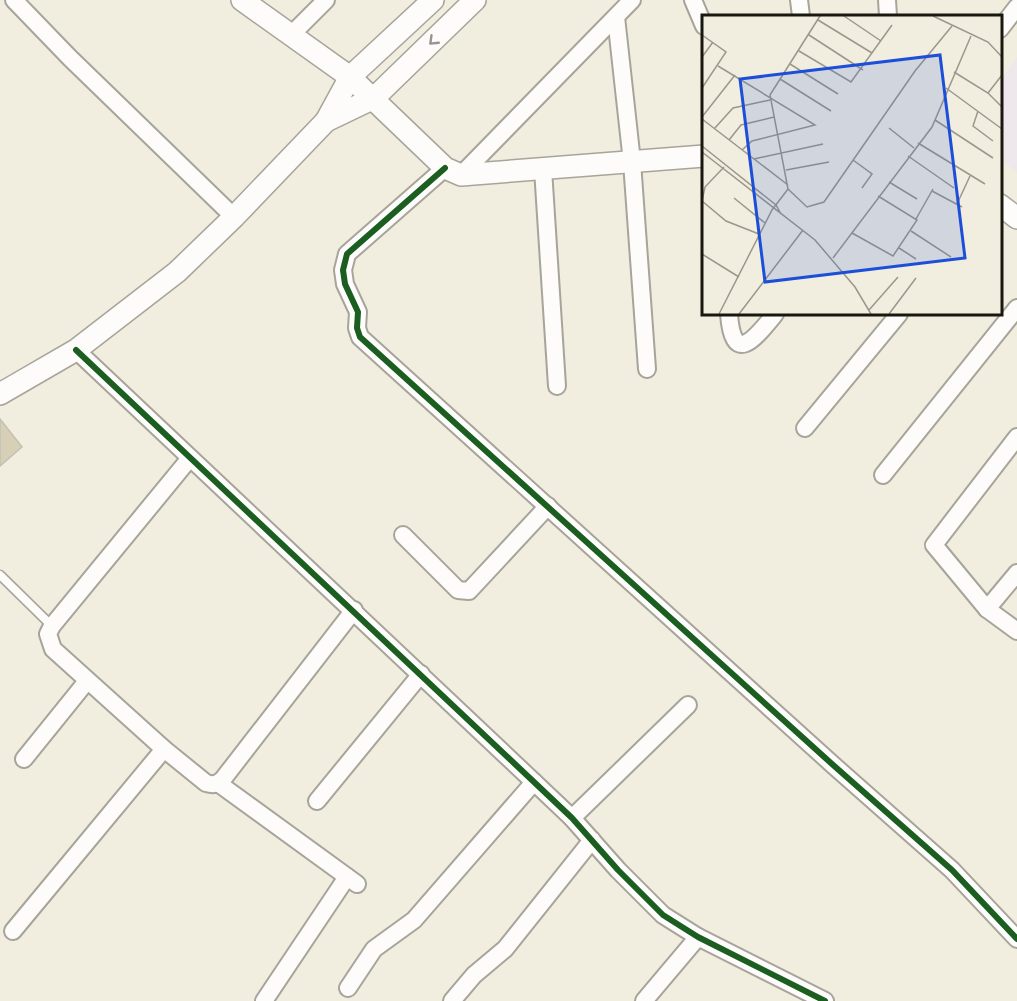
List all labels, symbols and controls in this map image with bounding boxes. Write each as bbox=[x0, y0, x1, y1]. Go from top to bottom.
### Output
inset map bbox=[702, 15, 1002, 315]
one-way arrow bbox=[429, 33, 440, 44]

